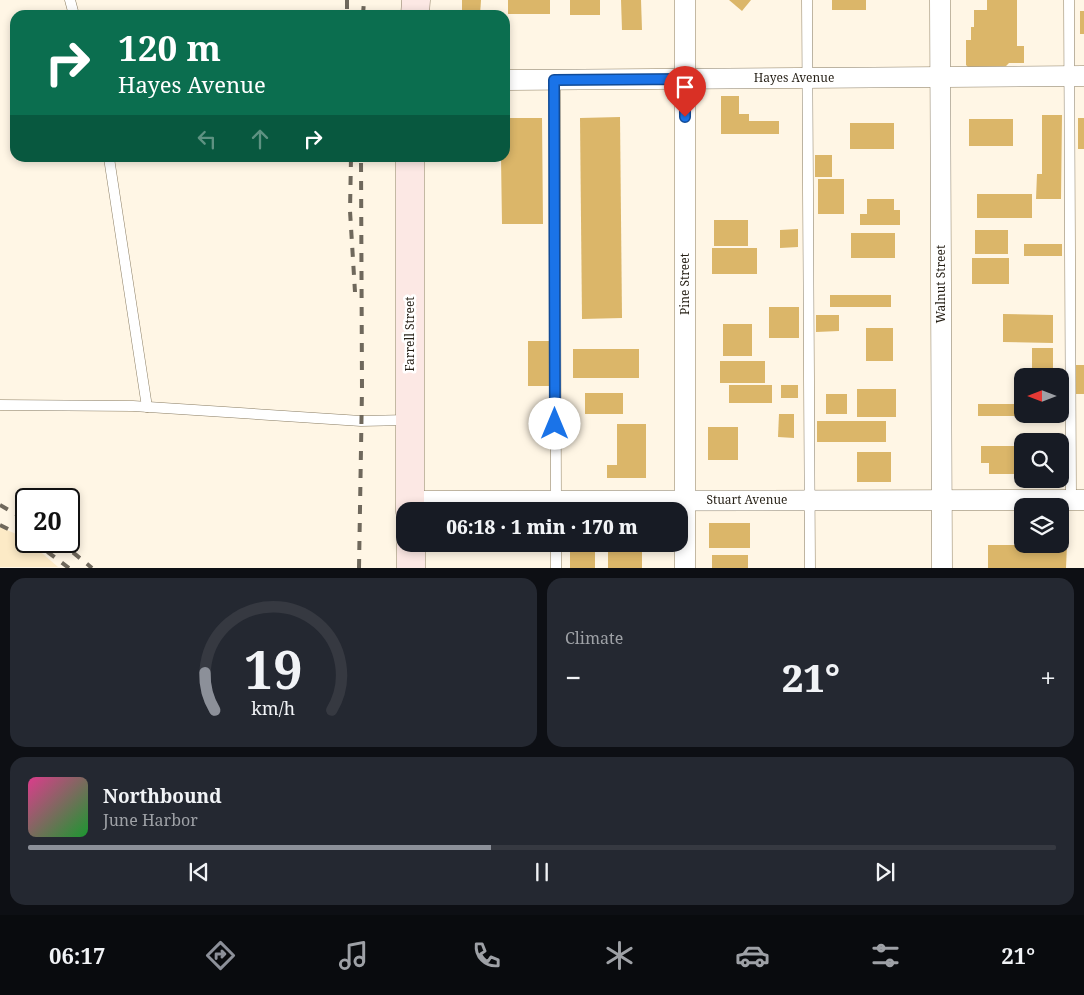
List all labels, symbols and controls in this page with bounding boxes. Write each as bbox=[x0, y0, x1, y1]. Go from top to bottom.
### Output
text: 120 m bbox=[118, 24, 221, 71]
icon: right bbox=[35, 30, 100, 95]
pin bbox=[664, 66, 706, 117]
text: Hayes Avenue bbox=[118, 69, 266, 99]
street label: Hayes Avenue bbox=[754, 69, 834, 86]
icon: arrive bbox=[671, 73, 699, 101]
icon: left bbox=[193, 125, 221, 153]
icon: ahead bbox=[246, 125, 274, 153]
icon: right bbox=[299, 125, 327, 153]
street label: Walnut Street bbox=[932, 245, 949, 323]
street label: Pine Street bbox=[676, 253, 693, 315]
street label: Farrell Street bbox=[401, 296, 418, 372]
north arrow bbox=[1014, 368, 1069, 422]
map controls bbox=[1014, 368, 1069, 553]
position arrow bbox=[528, 397, 580, 449]
button: search bbox=[1014, 433, 1069, 488]
speed limit sign: 20 bbox=[15, 488, 80, 553]
street label: Stuart Avenue bbox=[706, 491, 788, 508]
button: layers bbox=[1014, 498, 1069, 553]
text: 06:18 · 1 min · 170 m bbox=[446, 514, 638, 540]
text: Climate bbox=[565, 627, 623, 649]
text: 19 bbox=[244, 633, 303, 704]
text: 21° bbox=[782, 651, 840, 703]
text: − bbox=[565, 658, 581, 696]
text: + bbox=[1040, 658, 1056, 696]
text: km/h bbox=[252, 696, 295, 720]
text: Northbound bbox=[103, 783, 222, 809]
text: June Harbor bbox=[103, 809, 198, 831]
icon: previous bbox=[185, 858, 213, 886]
icon: pause bbox=[528, 858, 556, 886]
icon: next bbox=[871, 858, 899, 886]
icon: directions bbox=[203, 938, 238, 973]
icon: music bbox=[336, 938, 371, 973]
icon: phone bbox=[469, 938, 504, 973]
icon: climate bbox=[602, 938, 637, 973]
icon: car bbox=[735, 938, 770, 973]
icon: filters bbox=[868, 938, 903, 973]
text: 06:17 bbox=[49, 940, 105, 970]
text: 21° bbox=[1001, 940, 1035, 970]

